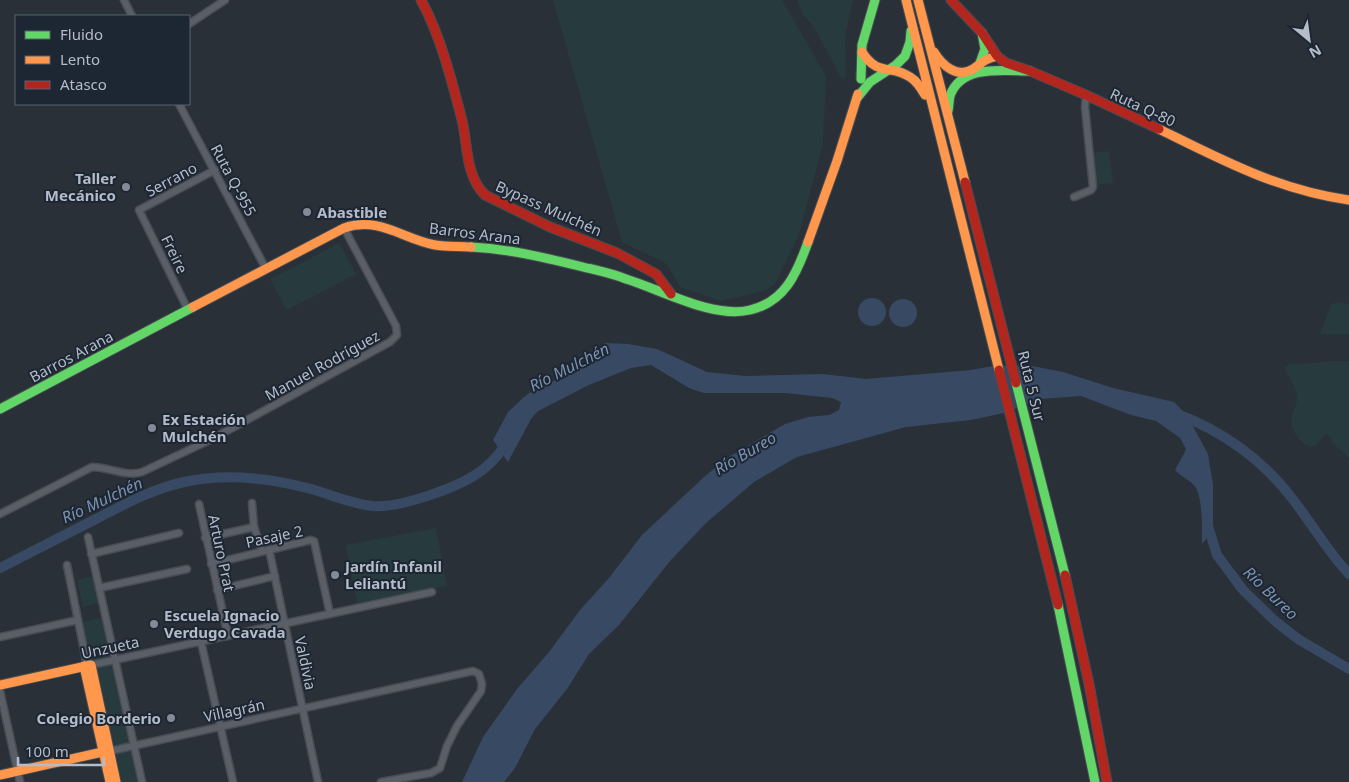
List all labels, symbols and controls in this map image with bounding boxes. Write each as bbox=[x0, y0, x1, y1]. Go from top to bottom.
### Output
legend bbox=[15, 15, 190, 105]
north arrow bbox=[1284, 15, 1334, 65]
text: Fluido bbox=[60, 24, 103, 44]
text: N bbox=[1306, 41, 1325, 63]
text: Lento bbox=[60, 49, 100, 69]
text: Atasco bbox=[60, 74, 107, 94]
street label: Ruta Q-80 bbox=[1107, 83, 1179, 131]
street label: Ruta Q-955 bbox=[207, 141, 261, 219]
street label: Serrano bbox=[142, 157, 200, 201]
place label: Taller Mecánico bbox=[45, 168, 116, 205]
street label: Bypass Mulchén bbox=[493, 176, 605, 240]
marker: Taller Mecánico bbox=[120, 181, 132, 193]
place label: Abastible bbox=[317, 202, 387, 222]
marker: Abastible bbox=[301, 206, 313, 218]
street label: Barros Arana bbox=[428, 217, 522, 249]
street label: Freire bbox=[157, 231, 193, 277]
street label: Manuel Rodríguez bbox=[261, 325, 383, 405]
street label: Barros Arana bbox=[26, 326, 116, 386]
water label: Río Mulchén bbox=[525, 337, 613, 397]
street label: Ruta 5 Sur bbox=[1014, 348, 1050, 424]
place label: Ex Estación Mulchén bbox=[162, 409, 246, 446]
marker: Ex Estación Mulchén bbox=[146, 422, 158, 434]
water label: Río Bureo bbox=[710, 426, 780, 480]
water label: Río Mulchén bbox=[58, 472, 146, 528]
street label: Arturo Prat bbox=[204, 513, 240, 594]
street label: Pasaje 2 bbox=[244, 520, 304, 552]
place label: Jardín Infanil Leliantú bbox=[343, 556, 442, 593]
water label: Río Bureo bbox=[1239, 561, 1303, 625]
marker: Jardín Infanil Leliantú bbox=[329, 569, 341, 581]
place label: Escuela Ignacio Verdugo Cavada bbox=[164, 605, 285, 642]
marker: Escuela Ignacio Verdugo Cavada bbox=[148, 618, 160, 630]
street label: Unzueta bbox=[79, 631, 141, 663]
street label: Valdivia bbox=[291, 635, 321, 691]
street label: Villagrán bbox=[202, 694, 266, 726]
place label: Colegio Borderio bbox=[37, 708, 161, 728]
marker: Colegio Borderio bbox=[165, 712, 177, 724]
scale bar bbox=[18, 734, 104, 766]
text: 100 m bbox=[25, 741, 69, 761]

